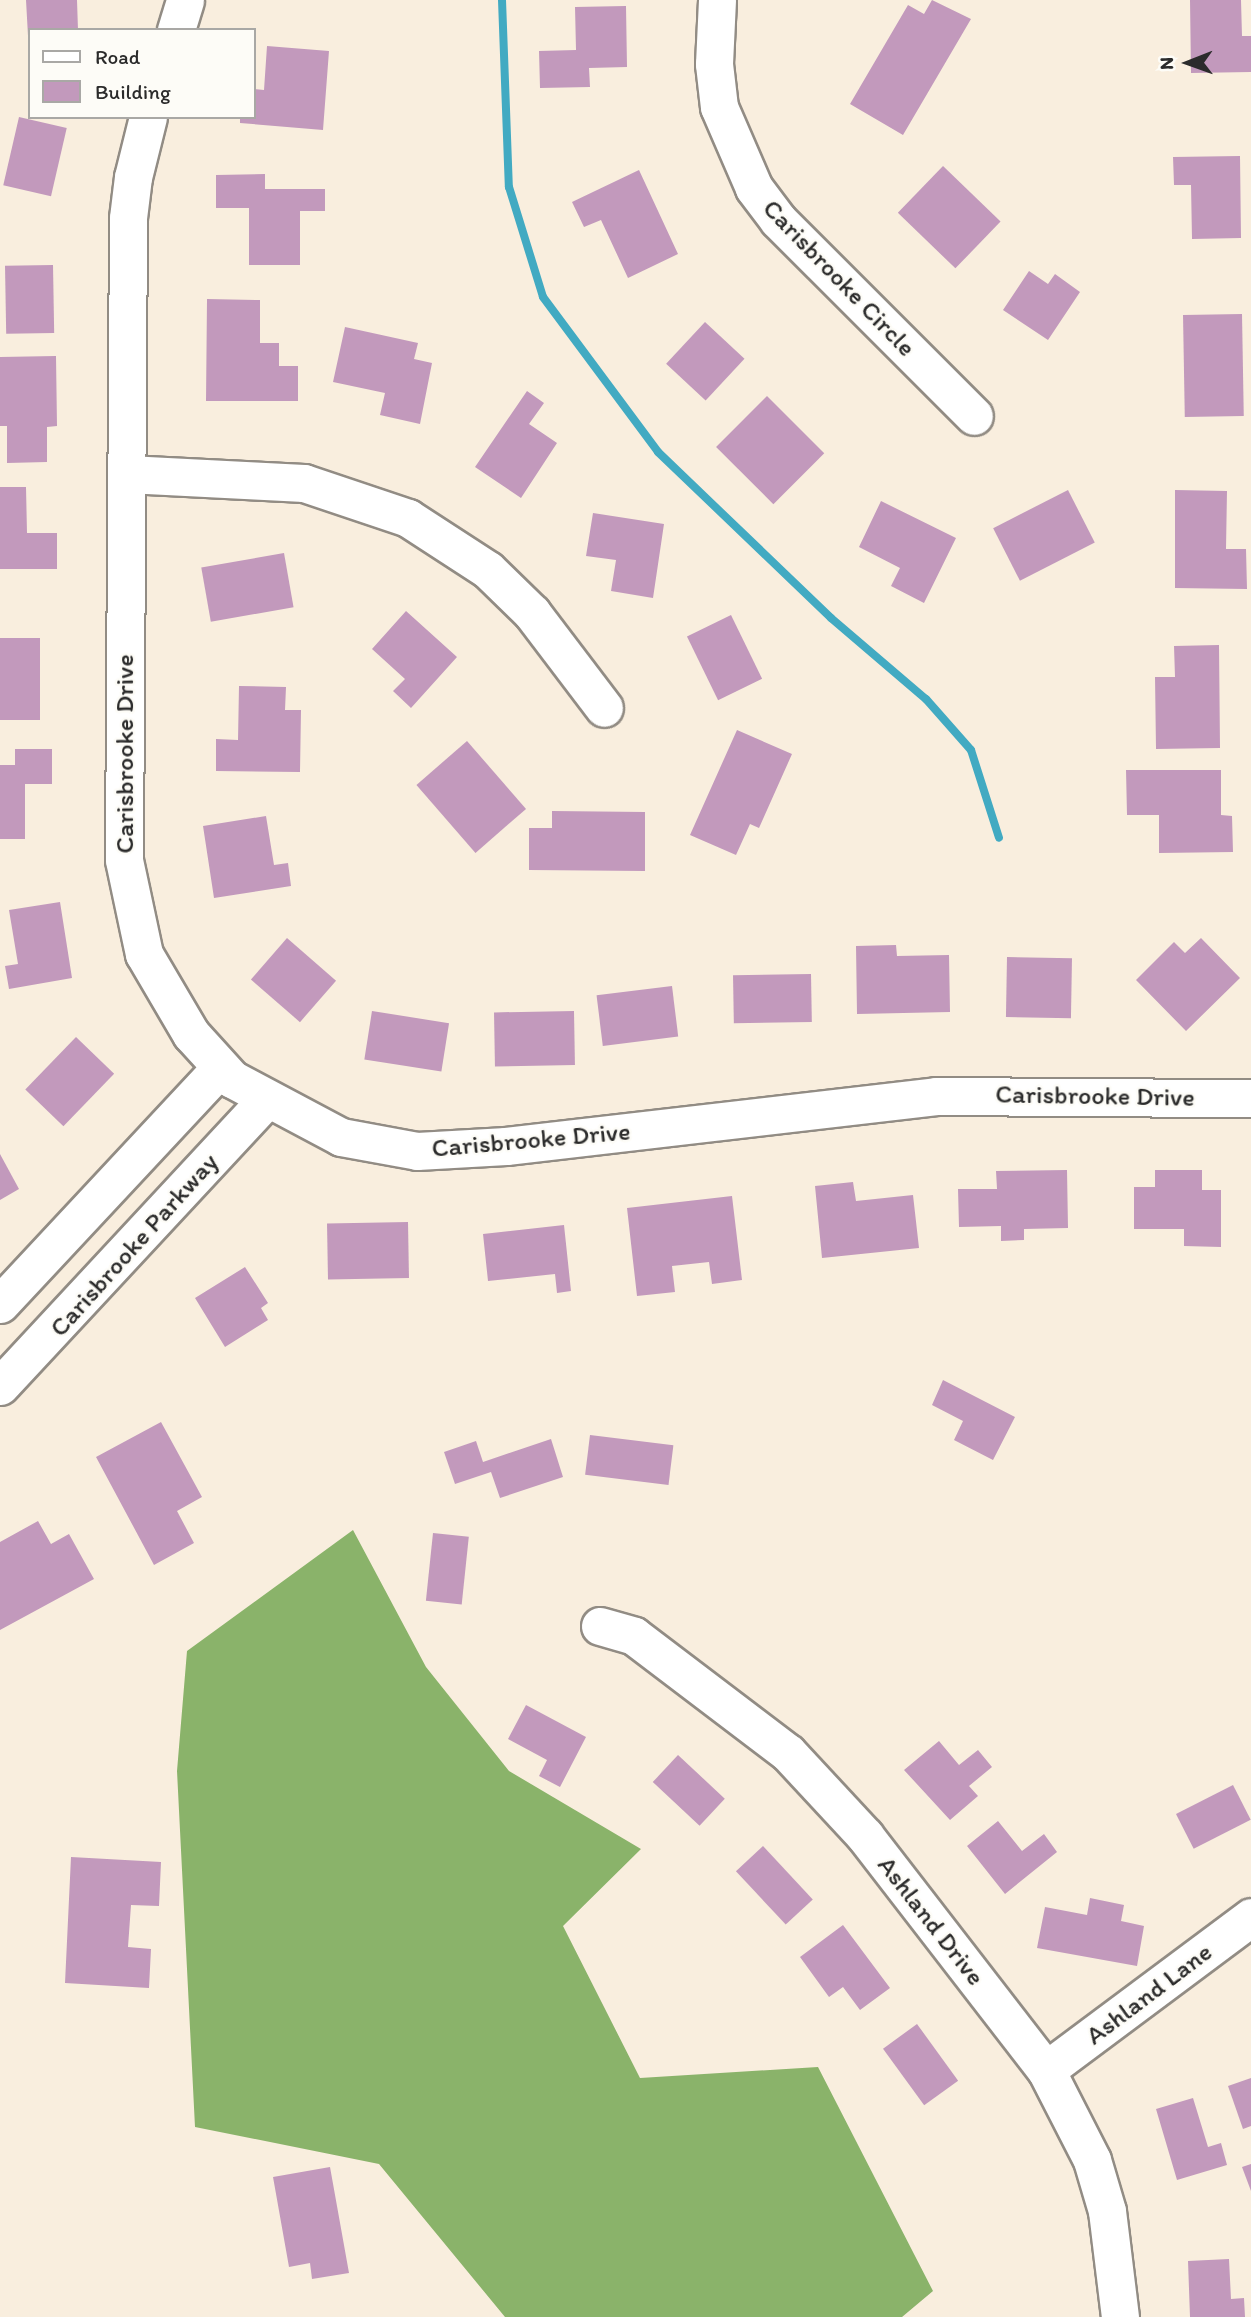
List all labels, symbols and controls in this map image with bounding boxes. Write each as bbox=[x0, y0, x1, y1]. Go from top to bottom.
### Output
legend bbox=[28, 28, 256, 119]
north arrow bbox=[1153, 28, 1223, 98]
text: Road bbox=[95, 44, 140, 69]
text: N bbox=[1155, 57, 1178, 70]
text: Building bbox=[95, 79, 171, 104]
street label: Carisbrooke Circle bbox=[756, 193, 922, 363]
street label: Carisbrooke Drive bbox=[109, 654, 141, 854]
street label: Carisbrooke Drive bbox=[995, 1079, 1195, 1113]
street label: Carisbrooke Drive bbox=[430, 1116, 632, 1164]
street label: Carisbrooke Parkway bbox=[44, 1147, 224, 1343]
street label: Ashland Drive bbox=[871, 1850, 991, 1992]
street label: Ashland Lane bbox=[1079, 1936, 1219, 2052]

